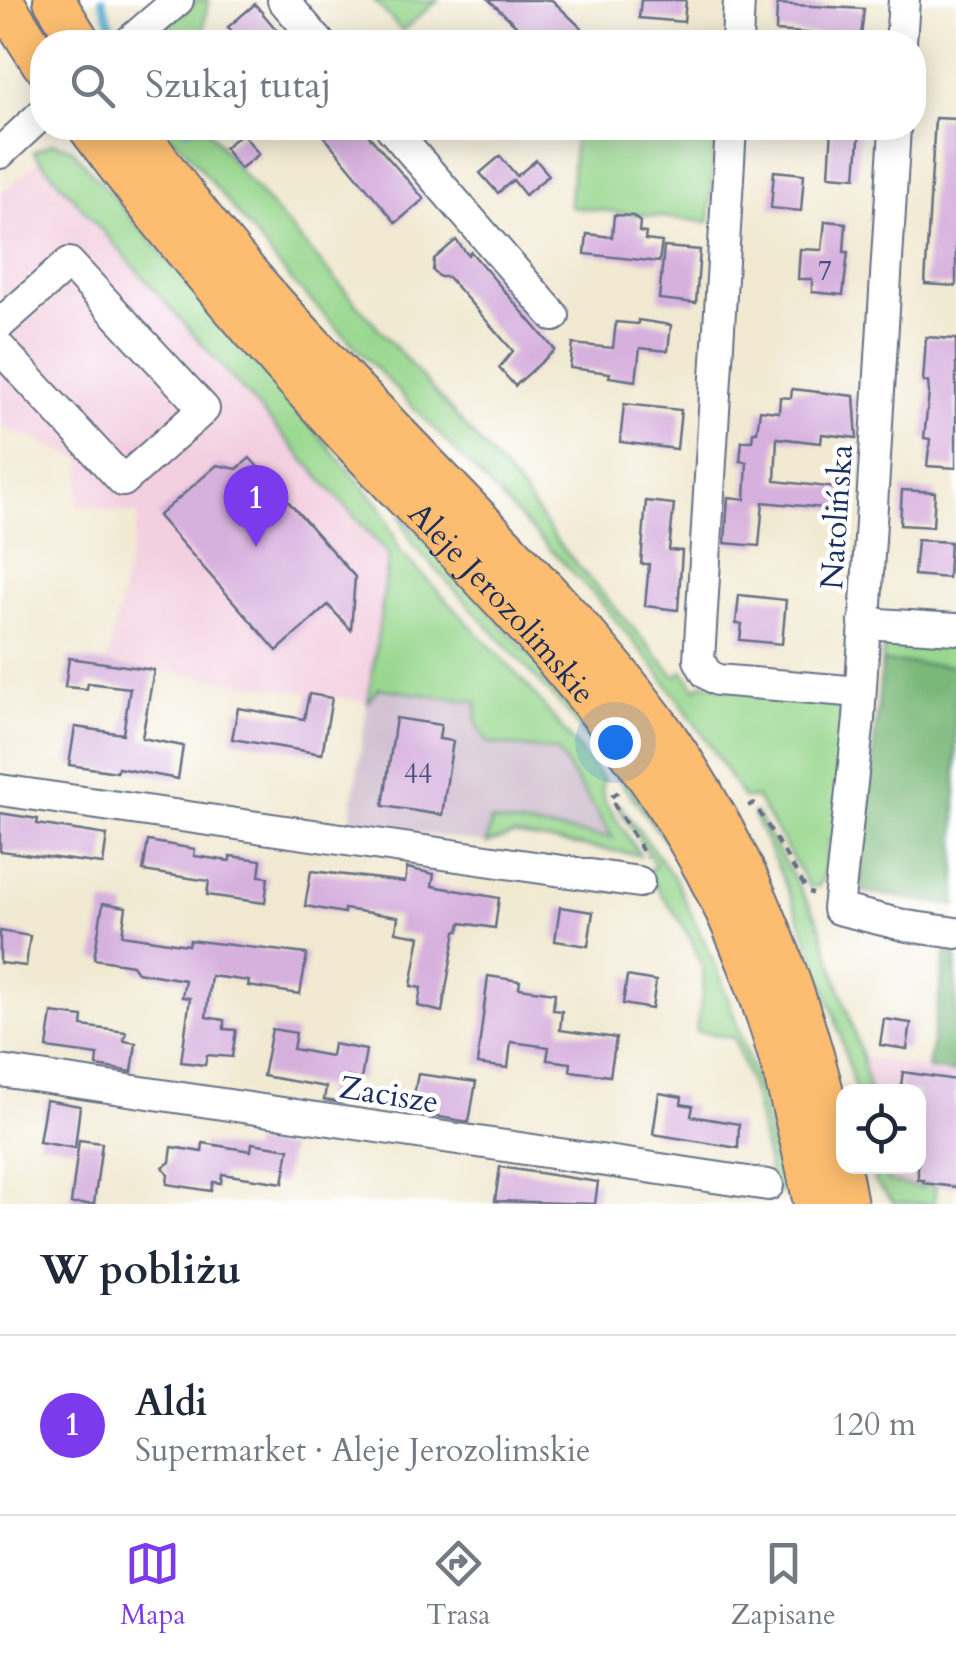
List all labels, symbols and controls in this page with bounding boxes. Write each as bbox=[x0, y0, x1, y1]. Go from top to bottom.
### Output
search box bbox=[30, 30, 926, 140]
icon: search bbox=[65, 58, 120, 113]
text: Szukaj tutaj bbox=[145, 59, 332, 111]
house number: 7 bbox=[818, 252, 832, 290]
street label: Natolińska bbox=[810, 443, 864, 591]
pin: 1 bbox=[224, 464, 288, 547]
street label: Aleje Jerozolimskie bbox=[398, 493, 605, 714]
your location bbox=[590, 717, 641, 768]
house number: 44 bbox=[404, 755, 432, 793]
street label: Zacisze bbox=[336, 1065, 442, 1125]
map controls bbox=[836, 1084, 926, 1174]
button: locate bbox=[836, 1084, 926, 1174]
text: W pobliżu bbox=[40, 1241, 241, 1298]
text: Aldi bbox=[135, 1377, 207, 1429]
text: 1 bbox=[64, 1403, 81, 1447]
text: 120 m bbox=[831, 1403, 916, 1447]
text: Supermarket · Aleje Jerozolimskie bbox=[135, 1429, 591, 1473]
tab: Mapa bbox=[120, 1536, 186, 1634]
tab: Trasa bbox=[426, 1536, 490, 1634]
tab: Zapisane bbox=[731, 1536, 836, 1634]

